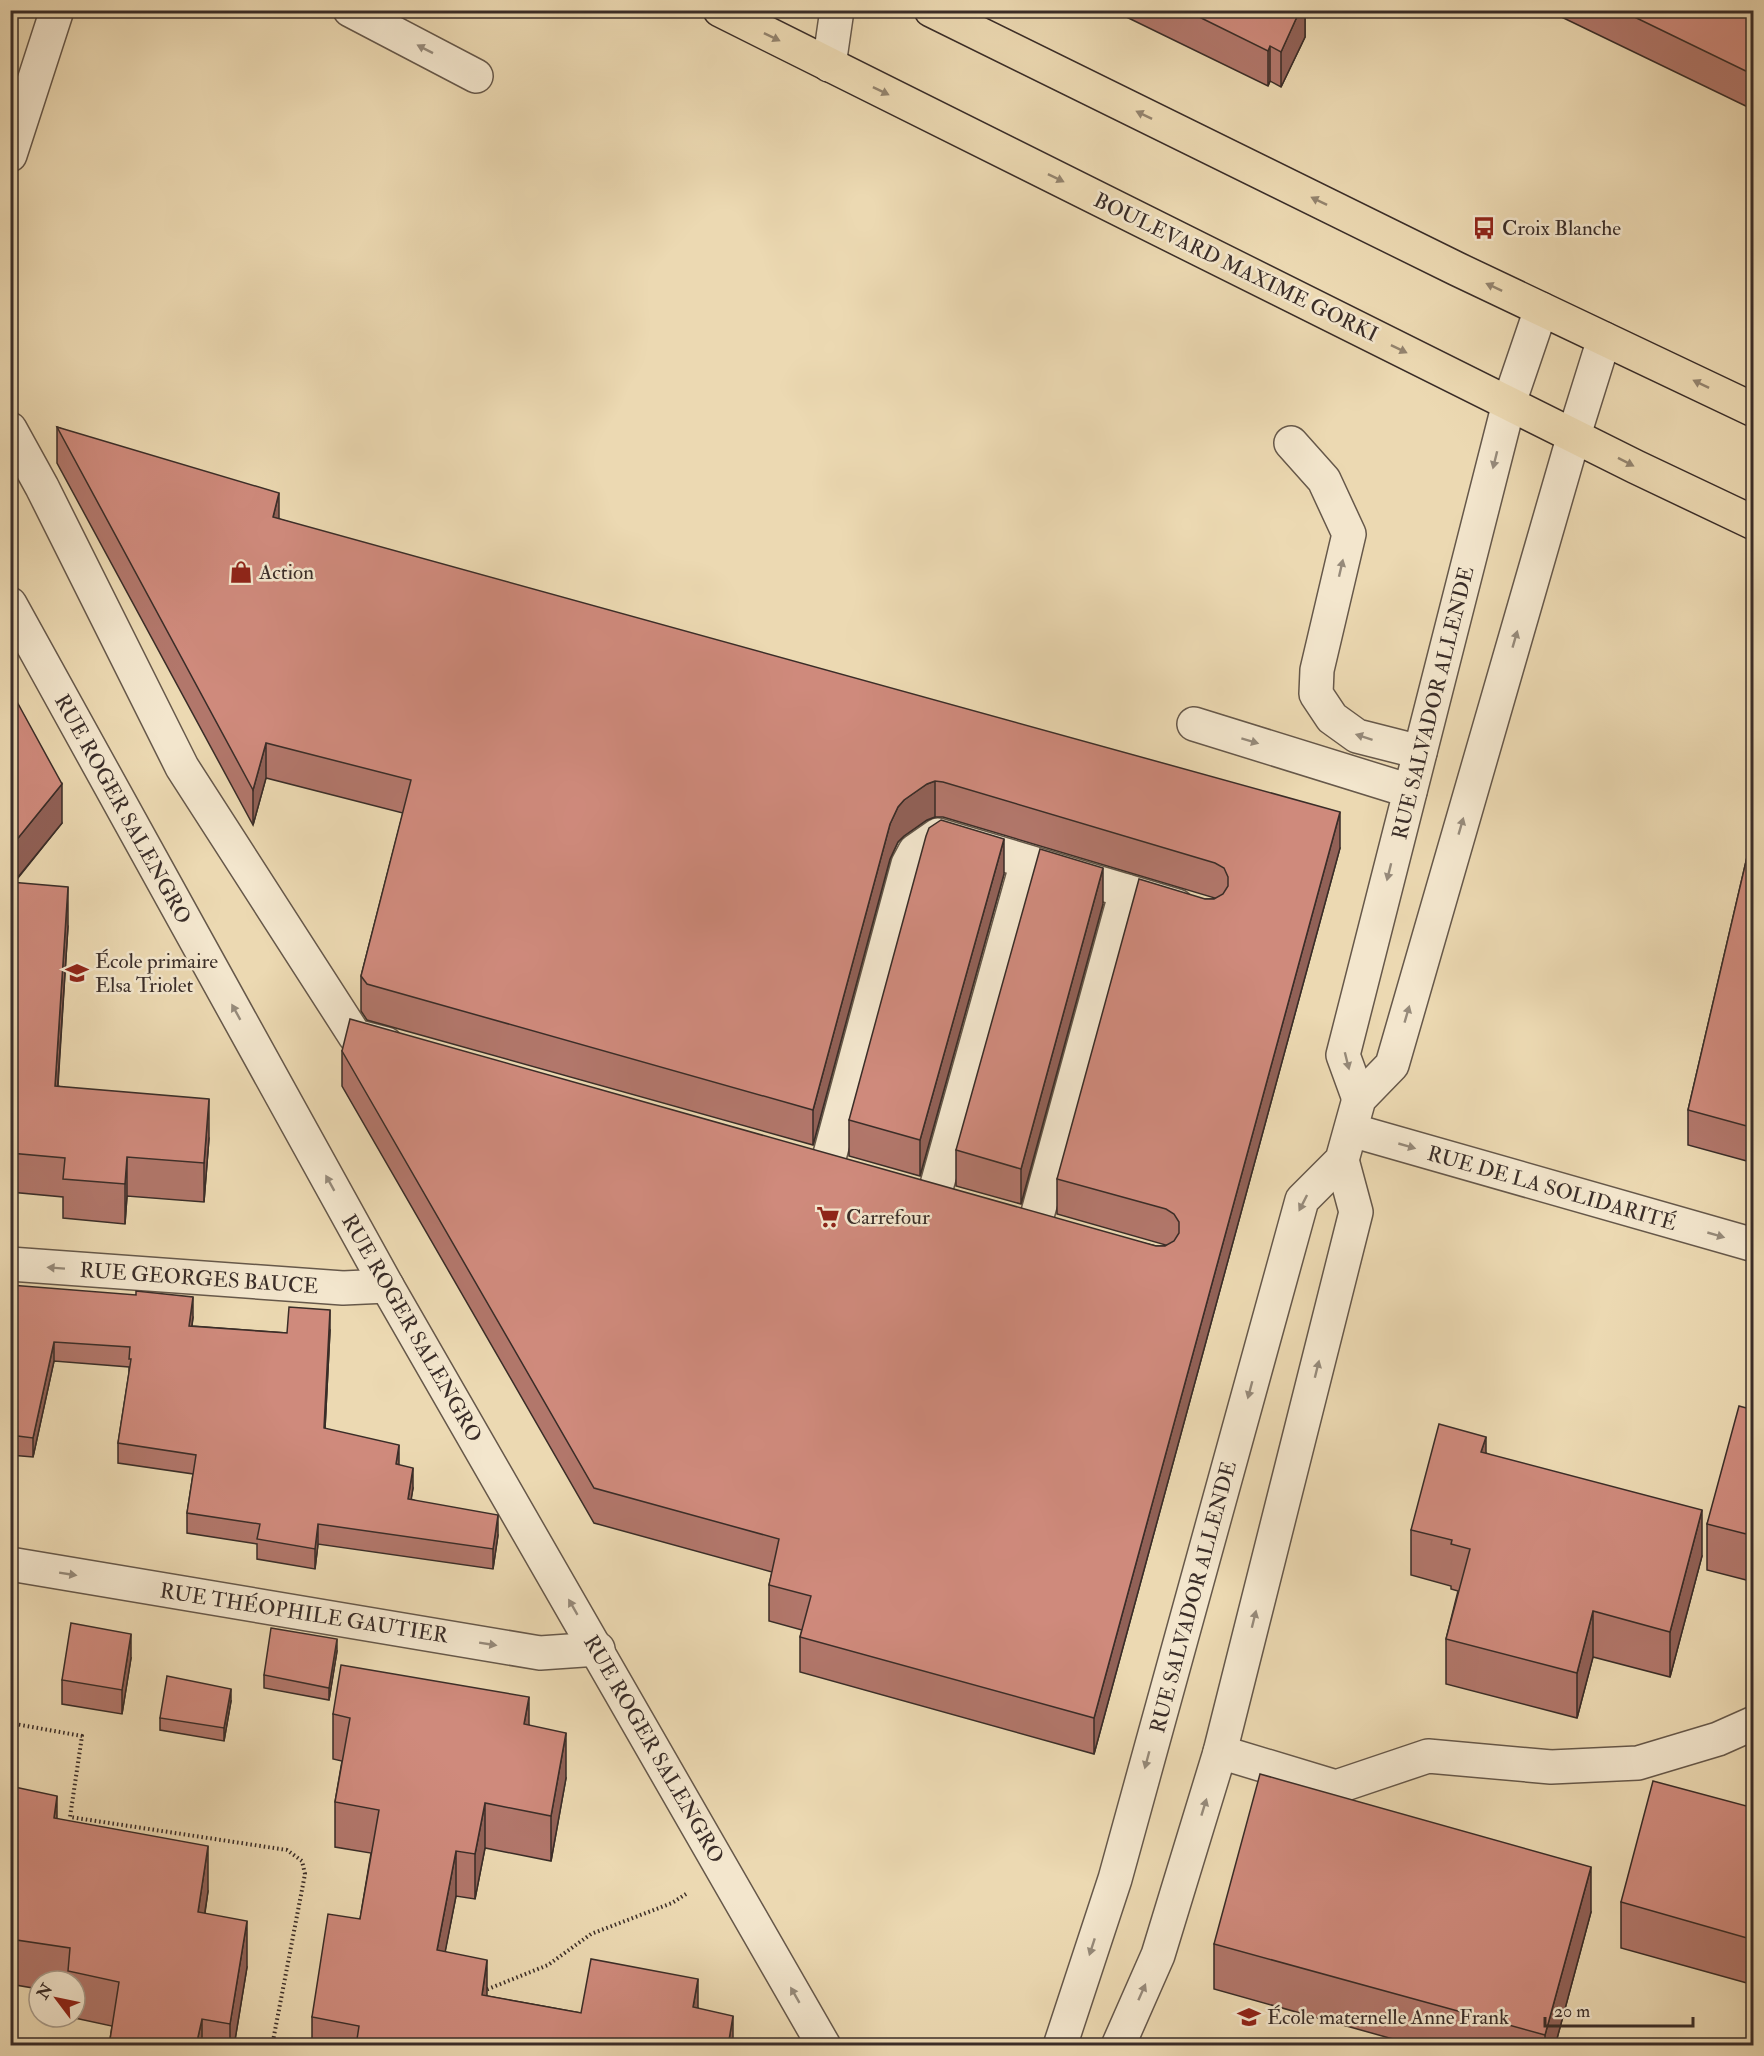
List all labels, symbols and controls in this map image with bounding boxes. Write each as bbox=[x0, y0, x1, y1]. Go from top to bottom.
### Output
one-way arrow bbox=[764, 32, 781, 41]
one-way arrow bbox=[416, 44, 433, 54]
one-way arrow bbox=[872, 85, 890, 95]
one-way arrow bbox=[1135, 110, 1153, 120]
one-way arrow bbox=[1047, 173, 1064, 182]
street label: BOULEVARD MAXIME GORKI bbox=[1089, 187, 1382, 348]
one-way arrow bbox=[1310, 196, 1327, 206]
bus stop icon: Croix Blanche bbox=[1471, 215, 1497, 241]
place label: Croix Blanche bbox=[1502, 215, 1621, 242]
one-way arrow bbox=[1486, 282, 1503, 291]
one-way arrow bbox=[1391, 344, 1408, 353]
one-way arrow bbox=[1692, 380, 1709, 389]
one-way arrow bbox=[1489, 450, 1499, 469]
one-way arrow bbox=[1617, 456, 1635, 466]
shop icon: Action bbox=[228, 559, 254, 585]
place label: Action bbox=[258, 559, 314, 586]
one-way arrow bbox=[1336, 559, 1346, 577]
street label: RUE SALVADOR ALLENDE bbox=[1386, 564, 1481, 842]
one-way arrow bbox=[1511, 630, 1520, 648]
street label: RUE ROGER SALENGRO bbox=[48, 690, 197, 929]
one-way arrow bbox=[1354, 732, 1372, 741]
one-way arrow bbox=[1241, 737, 1259, 746]
one-way arrow bbox=[1457, 817, 1466, 835]
one-way arrow bbox=[1384, 863, 1394, 882]
place label: École primaire Elsa Triolet bbox=[95, 948, 218, 999]
school or university icon: École primaire Elsa Triolet bbox=[64, 960, 90, 986]
one-way arrow bbox=[231, 1003, 241, 1020]
one-way arrow bbox=[1403, 1004, 1412, 1022]
one-way arrow bbox=[1342, 1052, 1352, 1070]
street label: RUE DE LA SOLIDARITÉ bbox=[1424, 1140, 1680, 1237]
one-way arrow bbox=[1398, 1142, 1416, 1151]
one-way arrow bbox=[325, 1174, 335, 1191]
one-way arrow bbox=[1299, 1194, 1309, 1212]
supermarket icon: Carrefour bbox=[815, 1204, 841, 1230]
place label: Carrefour bbox=[846, 1204, 930, 1231]
street label: RUE ROGER SALENGRO bbox=[335, 1209, 488, 1447]
one-way arrow bbox=[1707, 1230, 1725, 1240]
street label: RUE GEORGES BAUCE bbox=[79, 1257, 319, 1300]
one-way arrow bbox=[47, 1263, 66, 1272]
one-way arrow bbox=[1312, 1360, 1322, 1378]
one-way arrow bbox=[1245, 1381, 1254, 1399]
street label: RUE SALVADOR ALLENDE bbox=[1144, 1458, 1243, 1736]
one-way arrow bbox=[59, 1570, 78, 1579]
street label: RUE THÉOPHILE GAUTIER bbox=[158, 1577, 451, 1650]
one-way arrow bbox=[568, 1598, 578, 1615]
one-way arrow bbox=[1249, 1610, 1259, 1628]
street label: RUE ROGER SALENGRO bbox=[577, 1630, 730, 1868]
one-way arrow bbox=[479, 1640, 498, 1649]
one-way arrow bbox=[1142, 1751, 1152, 1769]
one-way arrow bbox=[1200, 1798, 1209, 1816]
one-way arrow bbox=[1087, 1938, 1096, 1956]
north arrow bbox=[27, 1969, 87, 2029]
text: N bbox=[32, 1980, 58, 2004]
one-way arrow bbox=[1138, 1984, 1147, 2001]
one-way arrow bbox=[790, 1986, 800, 2003]
scale bar bbox=[1545, 1990, 1694, 2028]
text: 20 m bbox=[1554, 2000, 1590, 2023]
school or university icon: École maternelle Anne Frank bbox=[1236, 2004, 1262, 2030]
place label: École maternelle Anne Frank bbox=[1267, 2004, 1509, 2031]

